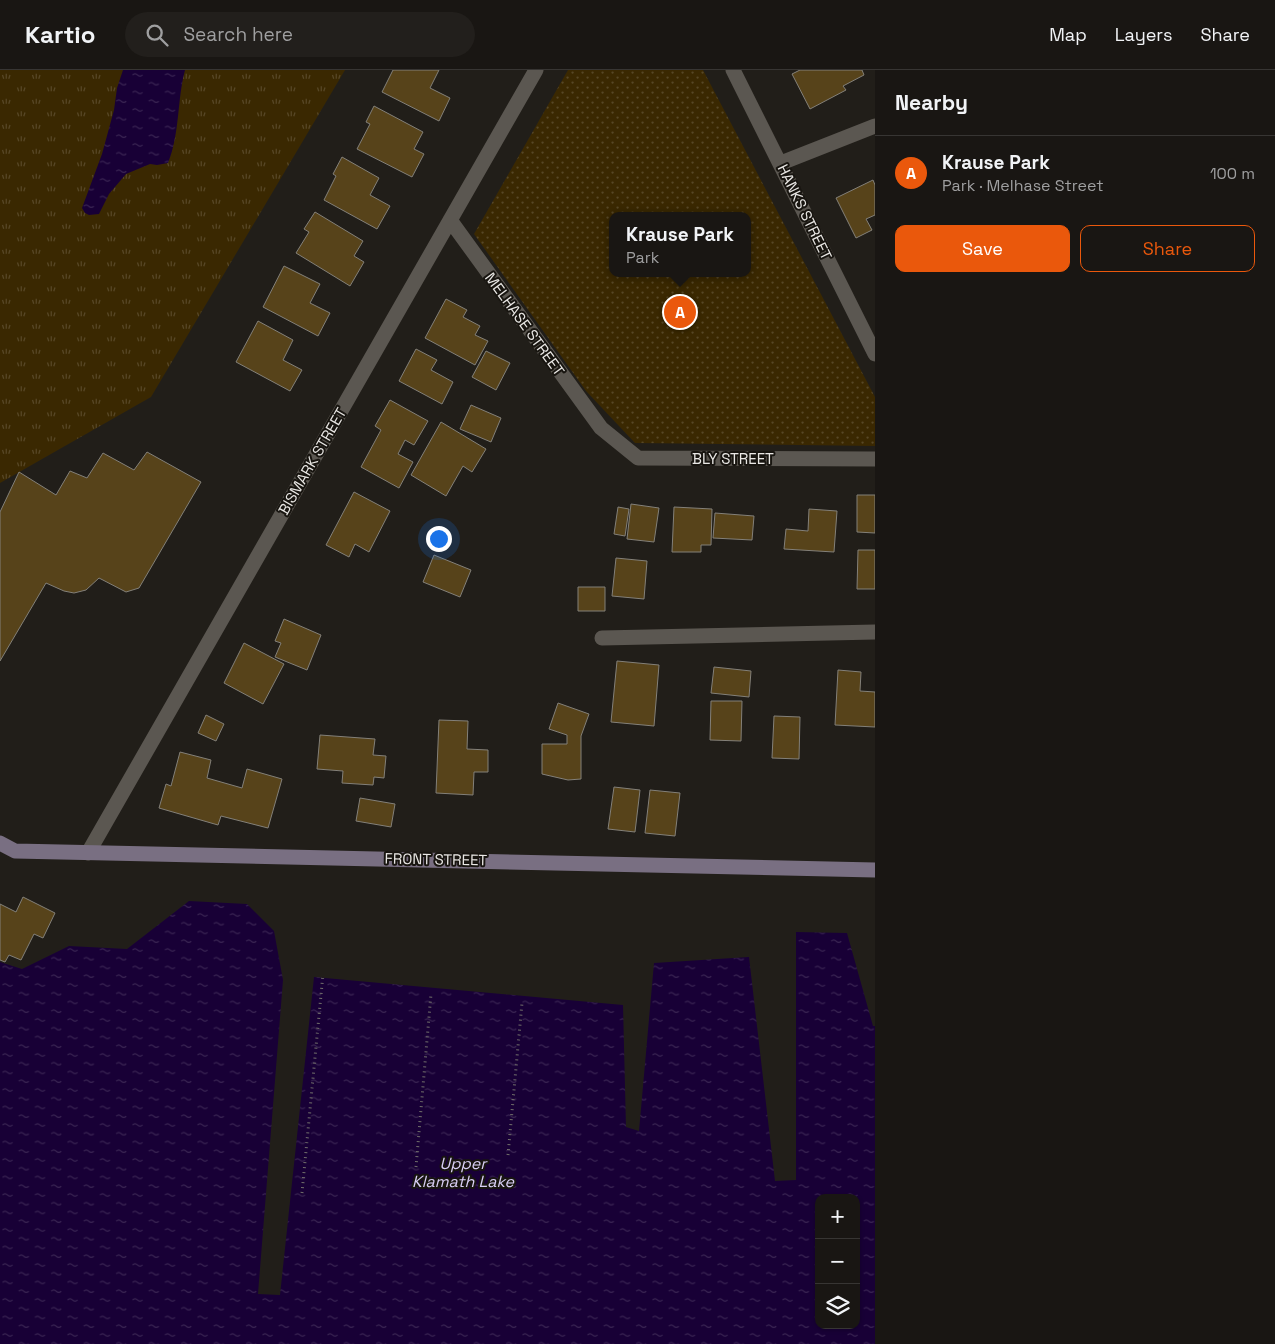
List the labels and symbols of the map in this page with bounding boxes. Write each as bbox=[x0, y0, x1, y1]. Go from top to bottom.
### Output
street label: HANKS STREET bbox=[774, 161, 836, 263]
street label: MELHASE STREET bbox=[481, 269, 569, 380]
pin: A bbox=[664, 293, 696, 331]
street label: BISMARK STREET bbox=[274, 404, 350, 518]
street label: BLY STREET bbox=[692, 449, 774, 468]
your location bbox=[426, 526, 452, 552]
street label: FRONT STREET bbox=[385, 849, 488, 869]
water label: Upper Klamath Lake bbox=[412, 1153, 515, 1192]

